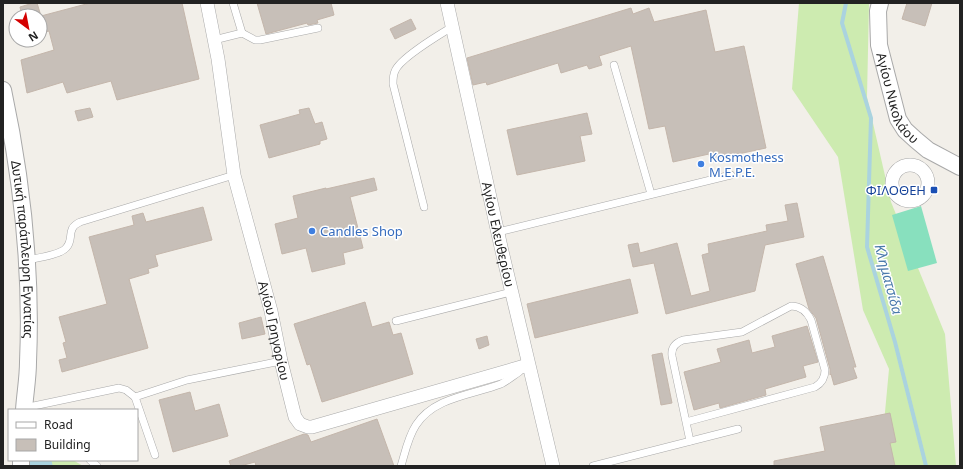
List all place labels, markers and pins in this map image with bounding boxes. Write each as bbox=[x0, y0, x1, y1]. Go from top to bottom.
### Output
place label: Kosmothess M.E.P.E. bbox=[709, 148, 784, 181]
marker: Kosmothess M.E.P.E. bbox=[696, 159, 706, 169]
place label: ΦΙΛΟΘΕΗ bbox=[866, 181, 926, 199]
marker: ΦΙΛΟΘΕΗ bbox=[929, 185, 939, 195]
place label: Candles Shop bbox=[320, 222, 403, 240]
marker: Candles Shop bbox=[307, 226, 317, 236]

